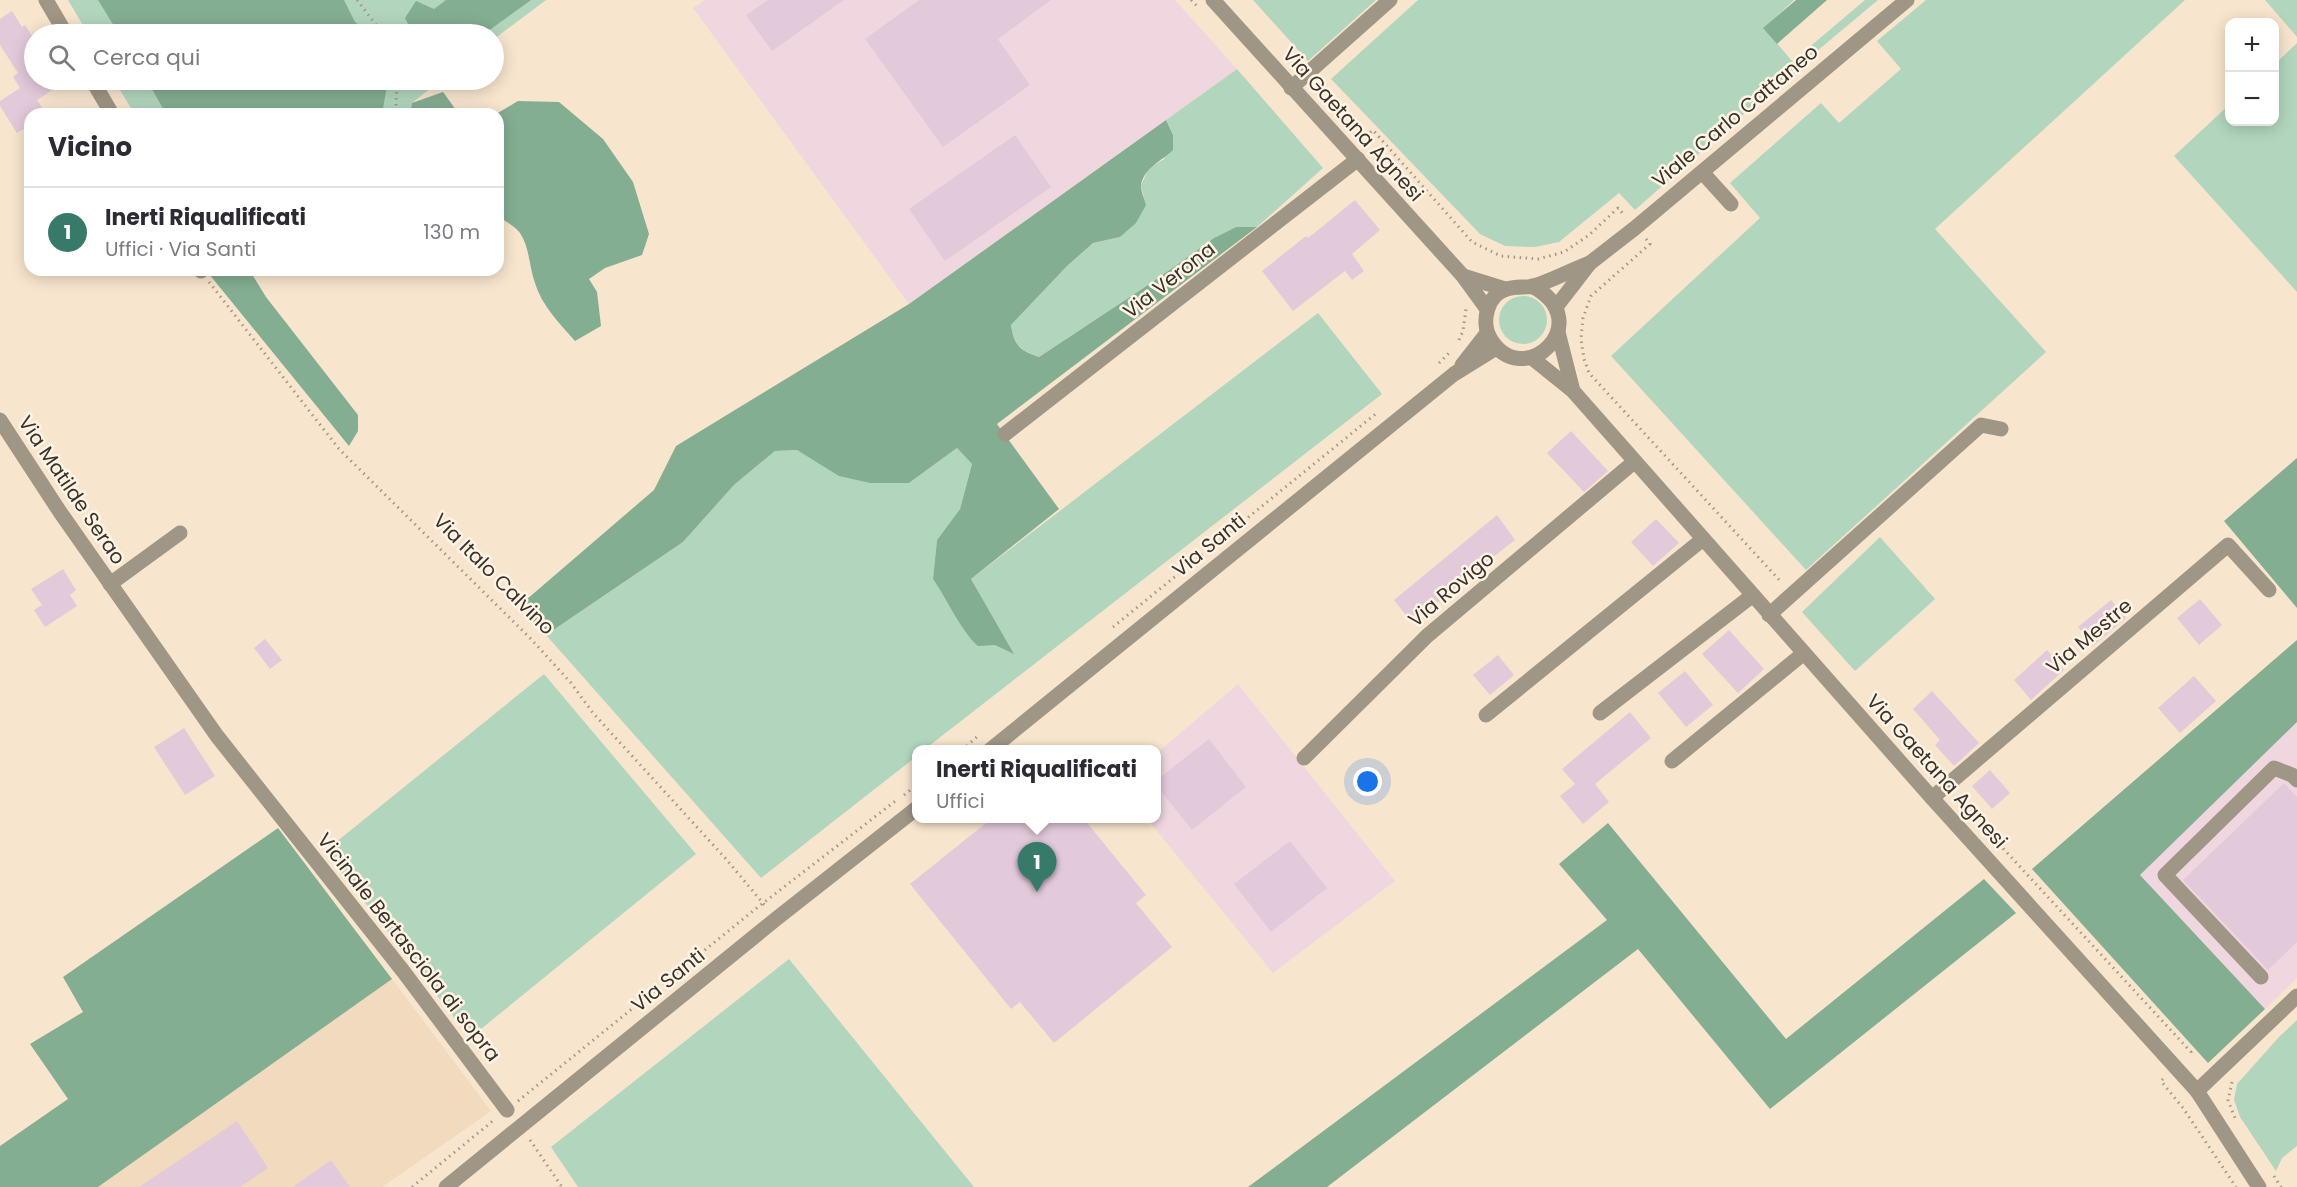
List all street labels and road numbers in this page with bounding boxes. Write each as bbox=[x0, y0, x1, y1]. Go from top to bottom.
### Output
street label: Viale Carlo Cattaneo bbox=[1646, 38, 1824, 194]
street label: Via Gaetana Agnesi bbox=[1276, 41, 1430, 207]
street label: Via Verona bbox=[1117, 235, 1221, 325]
street label: Via Matilde Serao bbox=[12, 410, 132, 570]
street label: Via Italo Calvino bbox=[427, 507, 561, 641]
street label: Via Santi bbox=[1166, 507, 1252, 583]
street label: Via Rovigo bbox=[1402, 545, 1500, 633]
street label: Via Mestre bbox=[2040, 592, 2138, 680]
street label: Via Gaetana Agnesi bbox=[1860, 688, 2014, 854]
street label: Vicinale Bertasciola di sopra bbox=[311, 827, 507, 1067]
street label: Via Santi bbox=[625, 942, 711, 1018]

